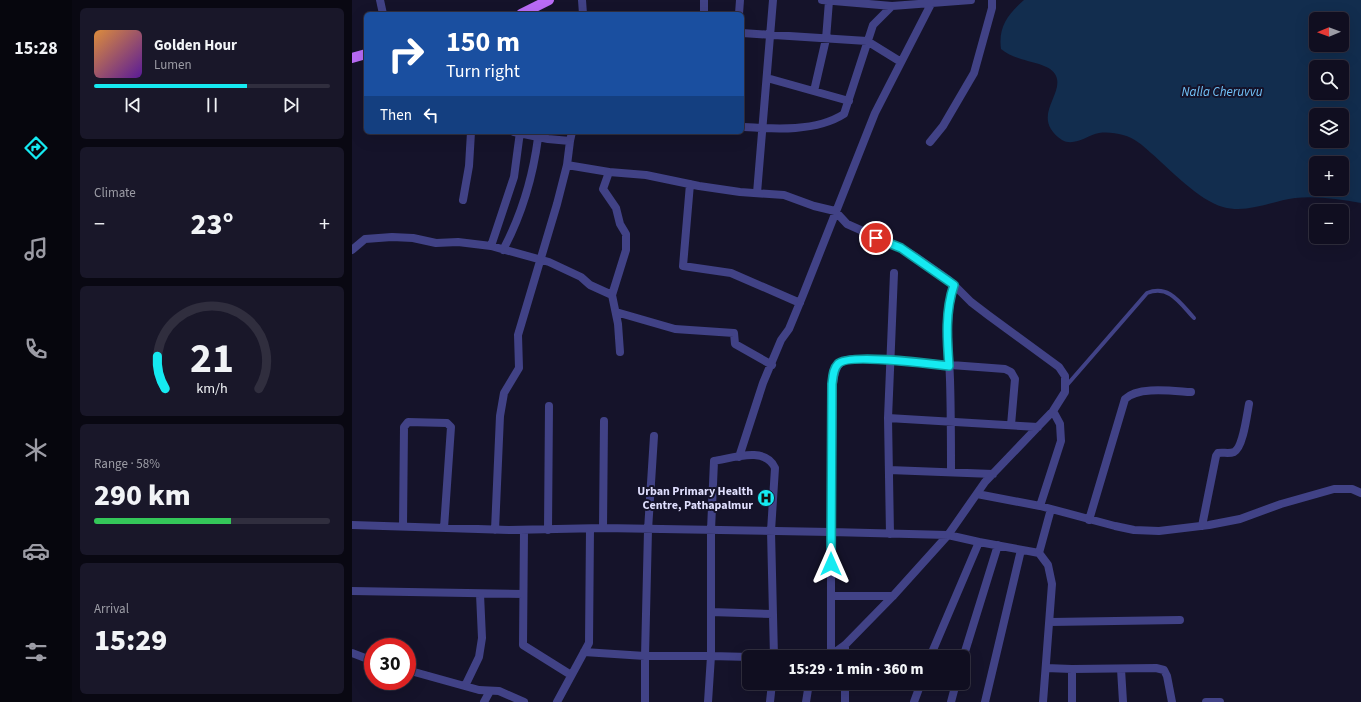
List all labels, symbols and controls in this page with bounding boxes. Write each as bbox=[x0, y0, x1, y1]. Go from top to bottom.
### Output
north arrow bbox=[1309, 12, 1349, 52]
map controls bbox=[1309, 12, 1349, 244]
text: 150 m bbox=[446, 22, 520, 62]
icon: right bbox=[380, 28, 432, 80]
text: Golden Hour bbox=[154, 35, 237, 56]
text: 15:28 bbox=[14, 36, 58, 61]
text: Lumen bbox=[154, 56, 192, 74]
text: Turn right bbox=[446, 59, 520, 84]
button: search bbox=[1309, 60, 1349, 100]
water label: Nalla Cheruvvu bbox=[1182, 83, 1263, 101]
icon: previous bbox=[122, 94, 144, 116]
icon: pause bbox=[201, 94, 223, 116]
icon: next bbox=[280, 94, 302, 116]
icon: left bbox=[420, 104, 442, 126]
text: Then bbox=[380, 105, 412, 126]
button: layers bbox=[1309, 108, 1349, 148]
icon: directions bbox=[22, 134, 50, 162]
button: + bbox=[1309, 156, 1349, 196]
text: Climate bbox=[94, 184, 136, 202]
text: 23° bbox=[190, 203, 234, 246]
button: − bbox=[1309, 204, 1349, 244]
text: − bbox=[94, 208, 105, 240]
text: + bbox=[319, 208, 330, 240]
pin bbox=[859, 221, 893, 255]
icon: arrive bbox=[865, 227, 887, 249]
icon: music bbox=[22, 235, 50, 263]
text: 21 bbox=[190, 329, 234, 389]
icon: phone bbox=[22, 335, 50, 363]
text: km/h bbox=[196, 378, 228, 399]
icon: climate bbox=[22, 436, 50, 464]
text: Range · 58% bbox=[94, 455, 160, 473]
text: 290 km bbox=[94, 474, 191, 517]
place label: Urban Primary Health Centre, Pathapalmur bbox=[637, 483, 753, 514]
hospital icon: Urban Primary Health Centre, Pathapalmur bbox=[756, 488, 776, 508]
icon: car bbox=[22, 537, 50, 565]
position arrow bbox=[810, 543, 852, 585]
text: Arrival bbox=[94, 600, 129, 618]
text: 15:29 bbox=[94, 619, 167, 662]
icon: filters bbox=[22, 638, 50, 666]
speed limit sign: 30 bbox=[364, 638, 416, 690]
text: 15:29 · 1 min · 360 m bbox=[789, 659, 923, 680]

